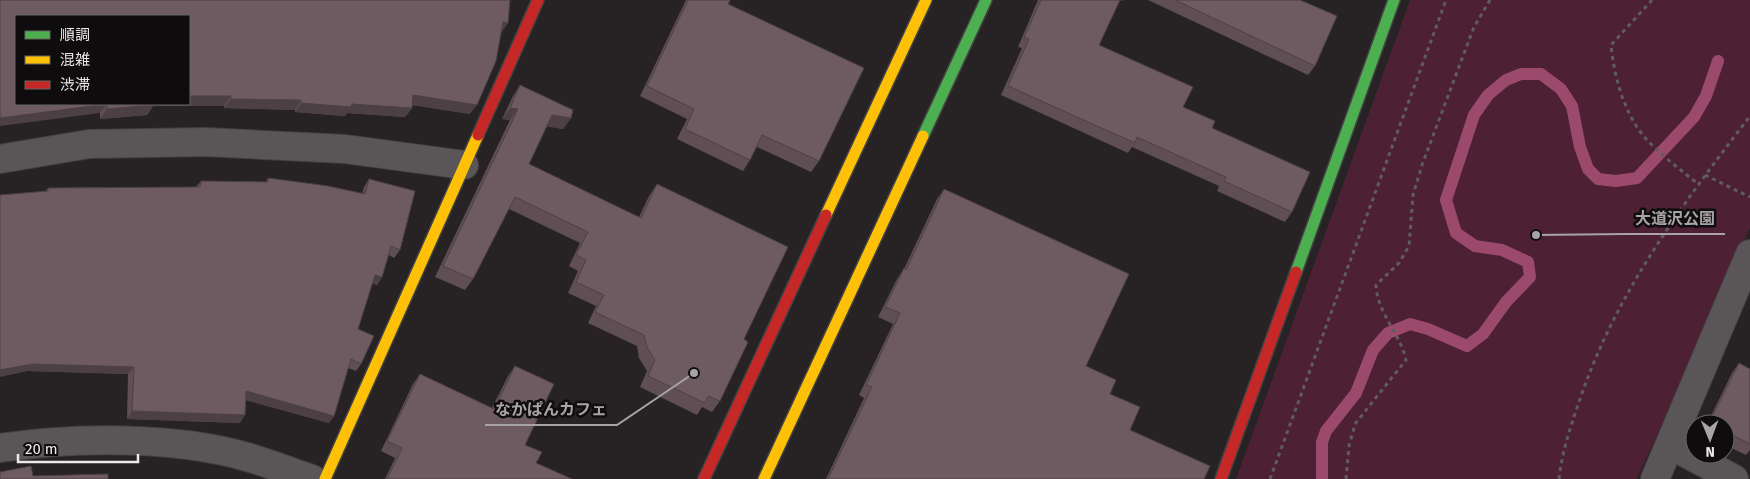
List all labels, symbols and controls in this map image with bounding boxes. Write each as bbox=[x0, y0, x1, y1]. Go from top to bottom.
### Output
legend bbox=[15, 15, 190, 105]
text: 順調 bbox=[60, 26, 90, 44]
text: 混雑 bbox=[60, 51, 90, 69]
text: 渋滞 bbox=[60, 76, 90, 94]
callout: 大道沢公園 bbox=[1625, 203, 1725, 234]
text: 大道沢公園 bbox=[1635, 209, 1715, 228]
callout: なかぱんカフェ bbox=[485, 394, 617, 425]
text: なかぱんカフェ bbox=[495, 400, 607, 419]
north arrow bbox=[1685, 414, 1735, 464]
scale bar bbox=[18, 432, 138, 464]
text: 20 m bbox=[25, 440, 58, 458]
text: N bbox=[1705, 443, 1715, 460]

